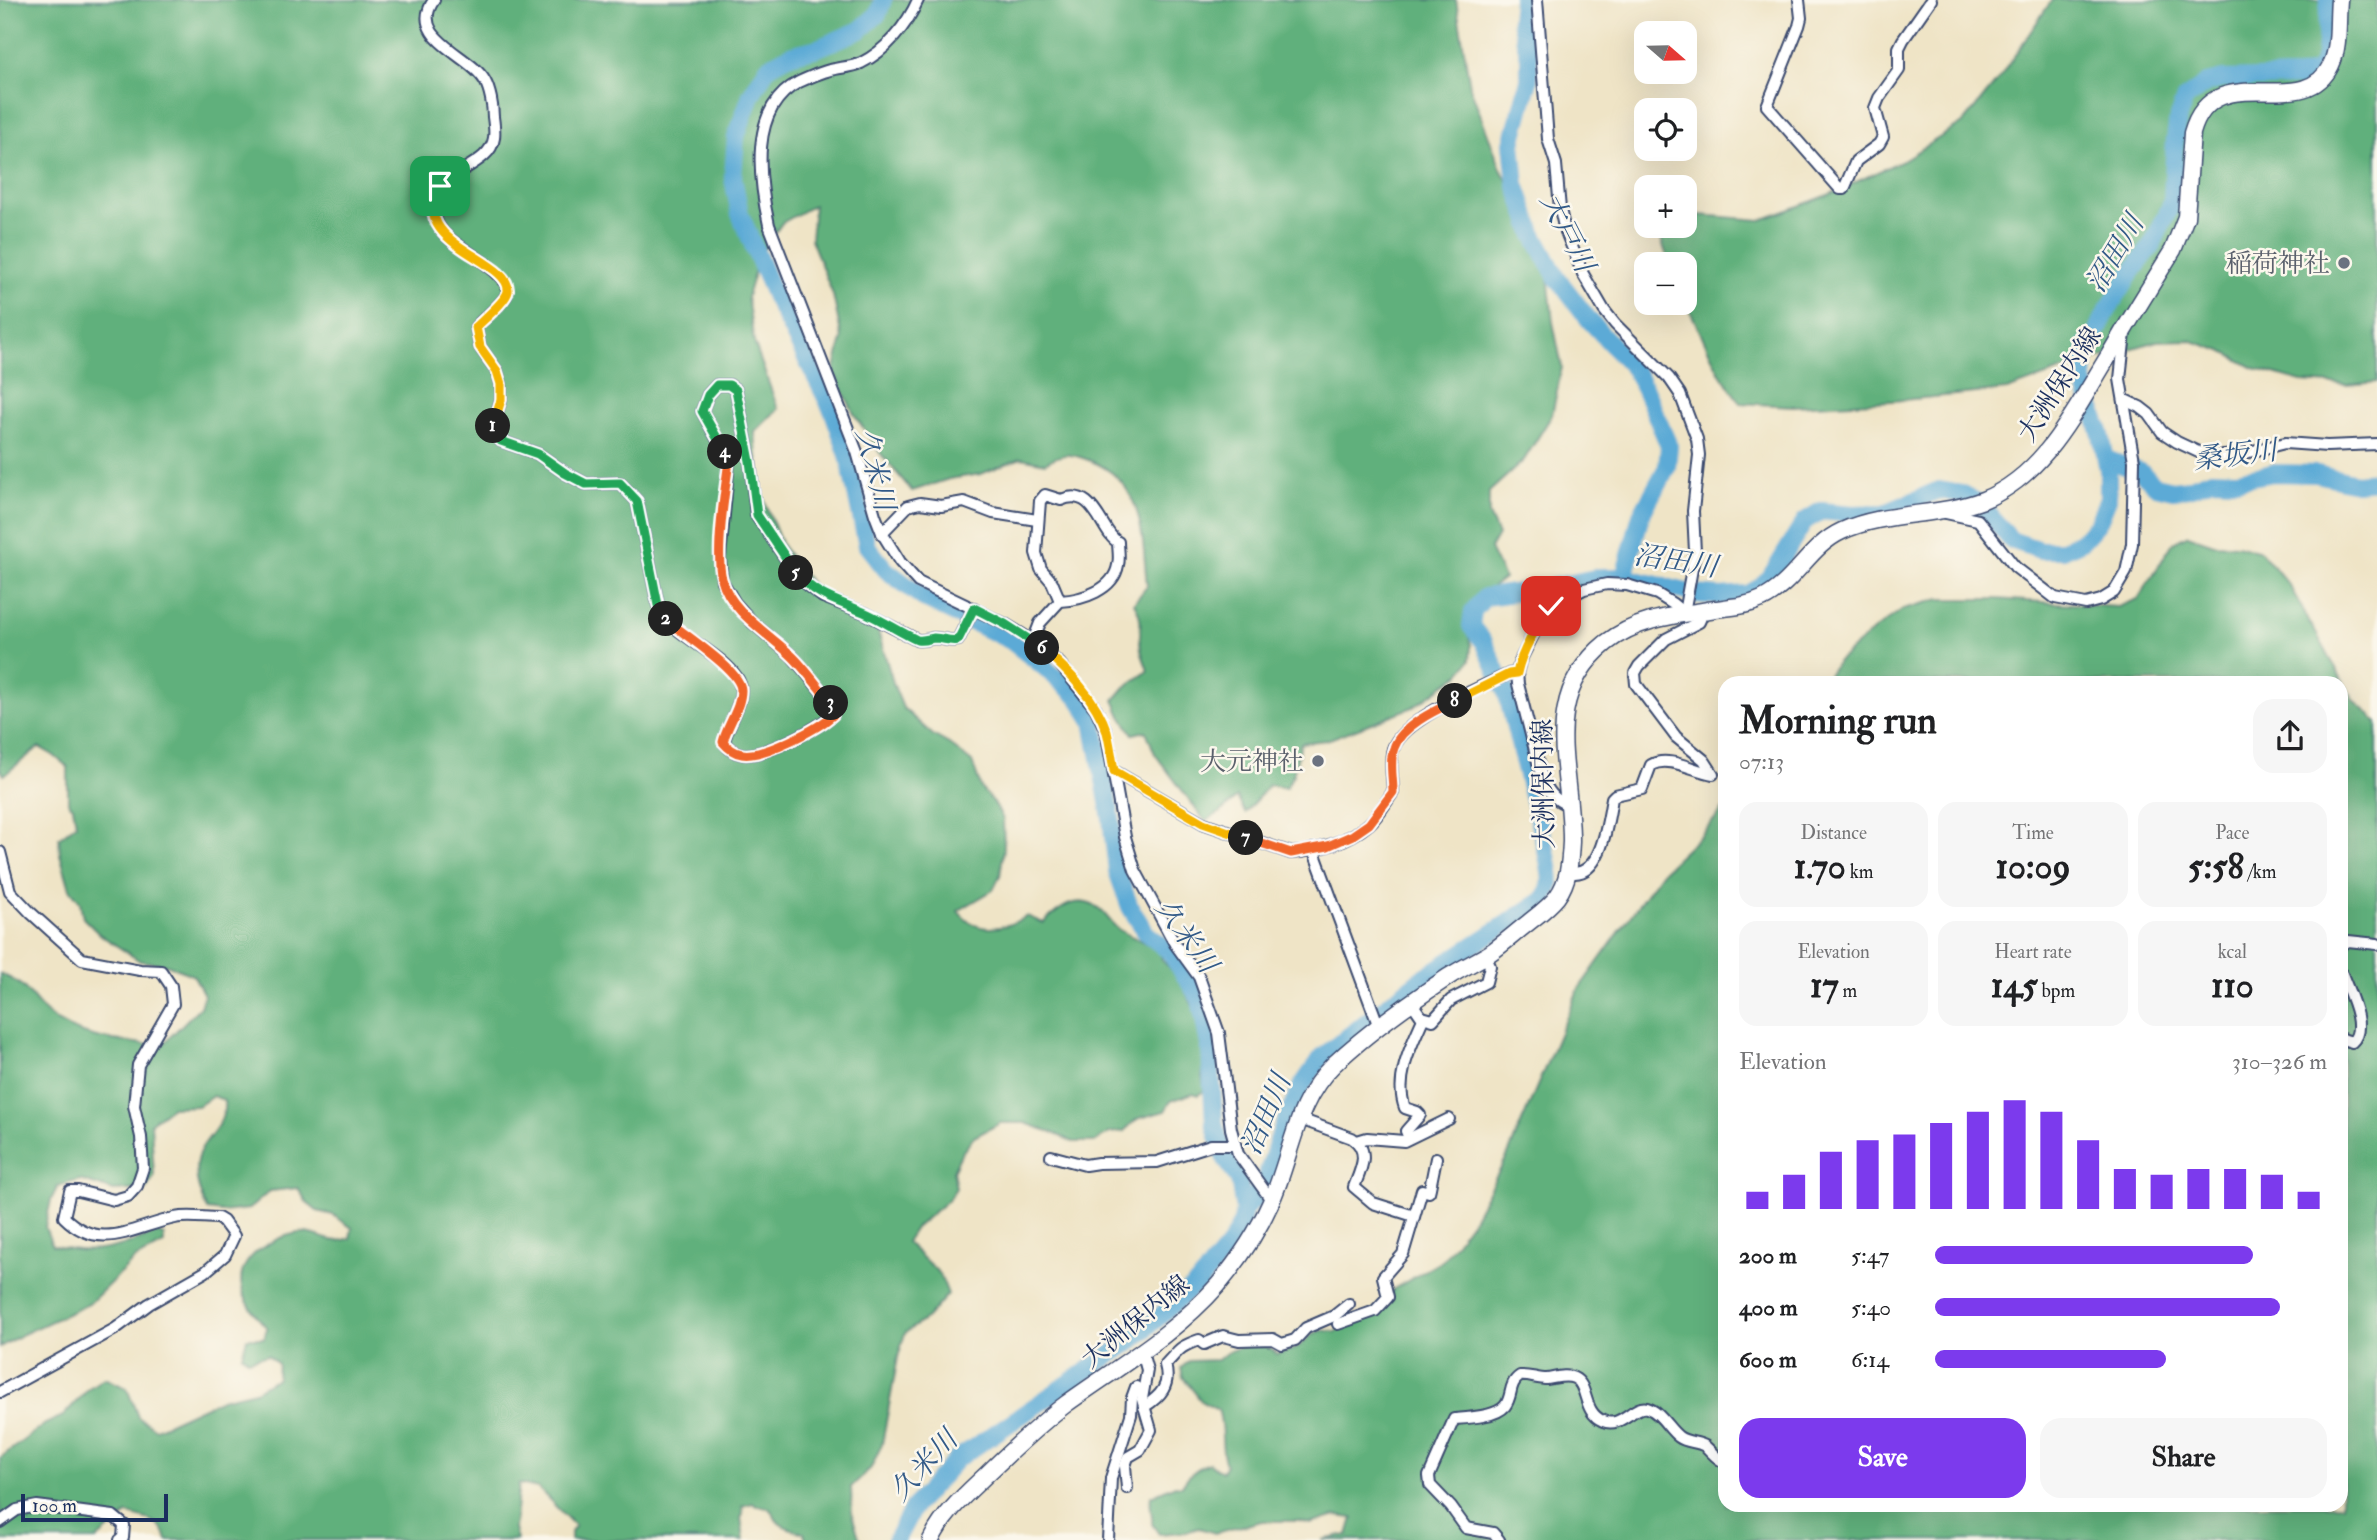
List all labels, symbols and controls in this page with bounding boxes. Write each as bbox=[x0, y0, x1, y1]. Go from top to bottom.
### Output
north arrow bbox=[1634, 21, 1698, 84]
map controls bbox=[1634, 21, 1697, 315]
button: locate bbox=[1634, 98, 1697, 161]
pin bbox=[410, 156, 470, 216]
icon: arrive bbox=[421, 167, 459, 205]
button: + bbox=[1634, 175, 1697, 238]
water label: 大戸川 bbox=[1532, 187, 1603, 281]
water label: 沼田川 bbox=[2079, 206, 2153, 299]
place label: 稲荷神社 bbox=[2226, 248, 2330, 280]
button: − bbox=[1634, 252, 1697, 315]
marker: 稲荷神社 bbox=[2336, 255, 2352, 271]
street label: 大洲保内線 bbox=[2011, 321, 2109, 448]
pin: 1 bbox=[476, 408, 510, 444]
text: 1 bbox=[489, 413, 496, 437]
water label: 久米川 bbox=[847, 424, 902, 517]
water label: 桑坂川 bbox=[2191, 433, 2282, 478]
pin: 4 bbox=[708, 434, 742, 470]
text: 4 bbox=[719, 439, 730, 463]
water label: 沼田川 bbox=[1632, 538, 1723, 586]
pin: 5 bbox=[778, 556, 814, 590]
text: 5 bbox=[791, 560, 800, 584]
pin bbox=[1521, 576, 1581, 636]
icon: check bbox=[1532, 587, 1570, 625]
pin: 2 bbox=[648, 602, 684, 636]
text: 2 bbox=[661, 606, 670, 630]
pin: 6 bbox=[1024, 630, 1060, 666]
text: 6 bbox=[1037, 635, 1046, 659]
pin: 8 bbox=[1438, 684, 1472, 718]
pin: 3 bbox=[814, 686, 848, 720]
text: 8 bbox=[1450, 688, 1459, 712]
text: 3 bbox=[827, 690, 834, 714]
text: Morning run bbox=[1739, 697, 1937, 745]
button: share bbox=[2253, 699, 2327, 773]
street label: 大洲保内線 bbox=[1527, 719, 1561, 849]
place label: 大元神社 bbox=[1200, 746, 1304, 778]
text: 07:13 bbox=[1739, 747, 1784, 776]
marker: 大元神社 bbox=[1310, 753, 1326, 769]
pin: 7 bbox=[1228, 820, 1264, 856]
text: Distance bbox=[1800, 821, 1867, 845]
text: Time bbox=[2012, 821, 2054, 845]
text: Pace bbox=[2215, 821, 2249, 845]
text: 7 bbox=[1241, 825, 1250, 849]
text: 1.70 bbox=[1794, 845, 1846, 889]
text: 10:09 bbox=[1996, 845, 2070, 889]
text: 5:58 bbox=[2188, 845, 2244, 889]
text: km bbox=[1846, 860, 1873, 884]
text: /km bbox=[2244, 860, 2277, 884]
water label: 久米川 bbox=[1147, 892, 1226, 983]
text: Elevation bbox=[1797, 940, 1870, 964]
text: Heart rate bbox=[1994, 940, 2072, 964]
text: kcal bbox=[2218, 940, 2247, 964]
text: 17 bbox=[1810, 964, 1839, 1008]
text: 145 bbox=[1991, 964, 2038, 1008]
text: 110 bbox=[2211, 964, 2254, 1008]
text: m bbox=[1839, 979, 1857, 1003]
text: bpm bbox=[2038, 979, 2075, 1003]
text: Elevation bbox=[1739, 1047, 1827, 1076]
text: 310–326 m bbox=[2232, 1047, 2327, 1076]
water label: 沼田川 bbox=[1234, 1066, 1300, 1160]
text: 200 m bbox=[1739, 1241, 1797, 1270]
text: 5:47 bbox=[1851, 1241, 1889, 1270]
street label: 大洲保内線 bbox=[1075, 1268, 1196, 1375]
text: 400 m bbox=[1739, 1293, 1798, 1322]
text: 5:40 bbox=[1851, 1293, 1891, 1322]
text: 600 m bbox=[1739, 1345, 1797, 1374]
text: 6:14 bbox=[1851, 1345, 1889, 1374]
button: Save bbox=[1739, 1418, 2026, 1498]
button: Share bbox=[2040, 1418, 2327, 1498]
water label: 久米川 bbox=[883, 1421, 968, 1509]
scale bar bbox=[21, 1491, 168, 1523]
text: 100 m bbox=[32, 1494, 77, 1518]

